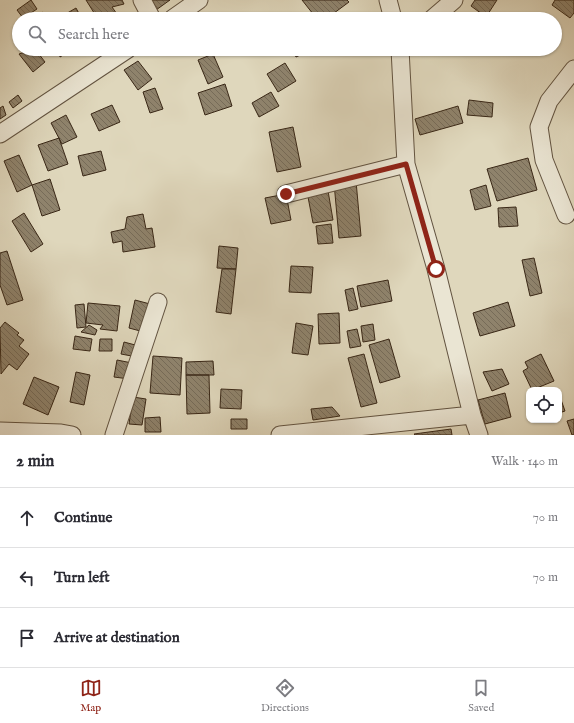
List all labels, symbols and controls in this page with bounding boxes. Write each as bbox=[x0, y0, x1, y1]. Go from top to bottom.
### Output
search box bbox=[12, 12, 562, 56]
icon: search bbox=[26, 23, 48, 45]
text: Search here bbox=[58, 25, 129, 44]
route end bbox=[277, 185, 295, 203]
route start bbox=[427, 260, 445, 278]
map controls bbox=[526, 387, 562, 423]
button: locate bbox=[526, 387, 562, 423]
text: 2 min bbox=[16, 451, 54, 472]
text: Walk · 140 m bbox=[491, 453, 558, 470]
icon: ahead bbox=[16, 507, 38, 529]
text: Continue bbox=[54, 508, 112, 527]
text: 70 m bbox=[533, 509, 558, 526]
icon: left bbox=[16, 567, 38, 589]
text: Turn left bbox=[54, 568, 110, 587]
text: 70 m bbox=[533, 569, 558, 586]
icon: arrive bbox=[16, 627, 38, 649]
text: Arrive at destination bbox=[54, 628, 180, 647]
tab: Map bbox=[80, 677, 102, 715]
tab: Directions bbox=[261, 677, 309, 715]
tab: Saved bbox=[468, 677, 494, 715]

